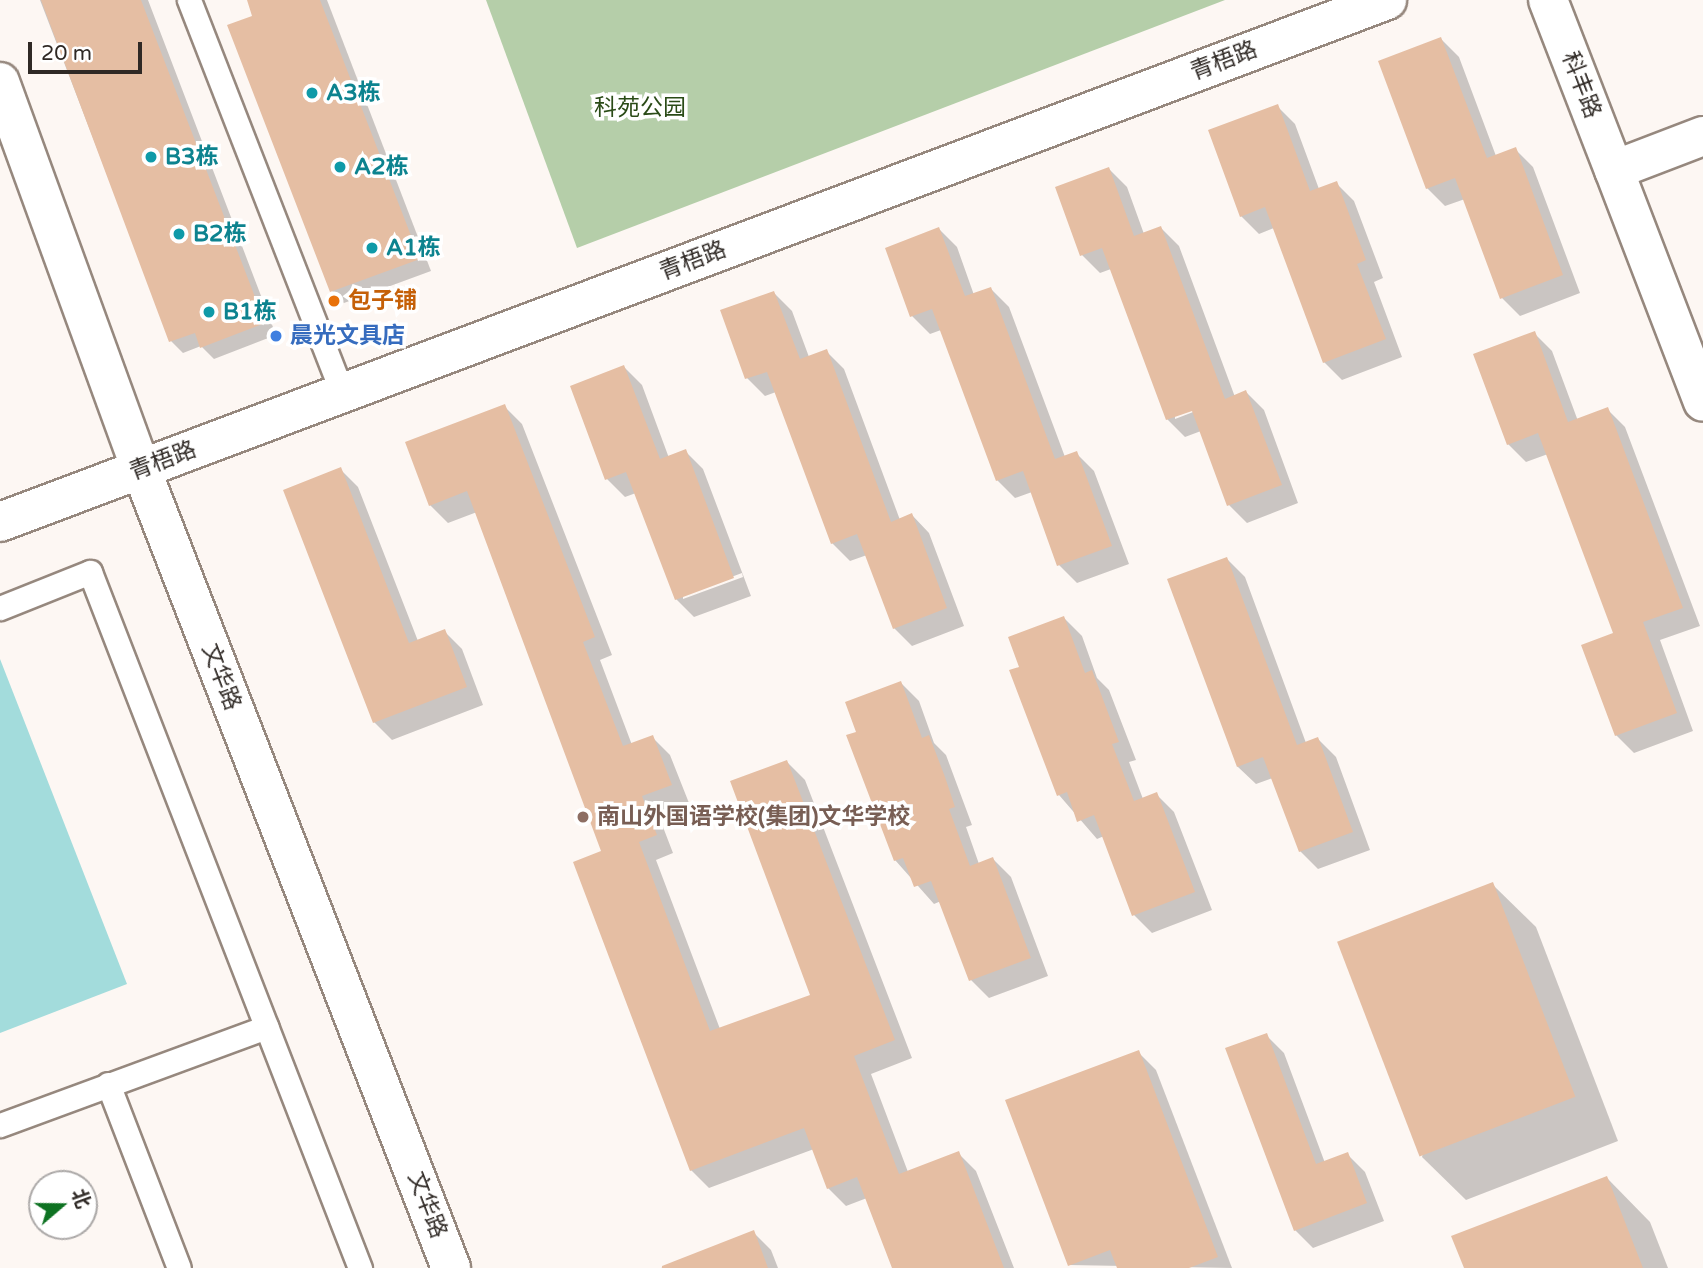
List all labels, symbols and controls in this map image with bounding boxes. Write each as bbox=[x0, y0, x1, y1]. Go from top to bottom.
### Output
scale bar bbox=[32, 28, 145, 72]
street label: 青梧路 bbox=[1187, 36, 1261, 86]
text: 20 m bbox=[41, 41, 92, 66]
street label: 科丰路 bbox=[1556, 48, 1606, 122]
place label: A3栋 bbox=[326, 79, 381, 107]
marker: A3栋 bbox=[304, 85, 320, 101]
park label: 科苑公园 bbox=[594, 94, 686, 122]
place label: B3栋 bbox=[165, 143, 218, 171]
marker: B3栋 bbox=[143, 149, 159, 165]
place label: A2栋 bbox=[354, 153, 409, 181]
marker: A2栋 bbox=[332, 159, 348, 175]
place label: B2栋 bbox=[193, 220, 246, 248]
marker: B2栋 bbox=[171, 226, 187, 242]
place label: A1栋 bbox=[386, 234, 441, 262]
street label: 青梧路 bbox=[656, 236, 730, 286]
marker: A1栋 bbox=[364, 240, 380, 256]
place label: 包子铺 bbox=[348, 287, 417, 315]
marker: 包子铺 bbox=[326, 293, 342, 309]
place label: B1栋 bbox=[223, 298, 276, 326]
marker: B1栋 bbox=[201, 304, 217, 320]
place label: 晨光文具店 bbox=[290, 322, 405, 350]
marker: 晨光文具店 bbox=[268, 328, 284, 344]
street label: 青梧路 bbox=[126, 436, 200, 486]
street label: 文华路 bbox=[196, 640, 246, 714]
place label: 南山外国语学校(集团)文华学校 bbox=[597, 803, 910, 831]
marker: 南山外国语学校(集团)文华学校 bbox=[575, 809, 591, 825]
street label: 文华路 bbox=[402, 1168, 452, 1242]
north arrow bbox=[28, 1170, 98, 1240]
text: 北 bbox=[67, 1186, 94, 1211]

